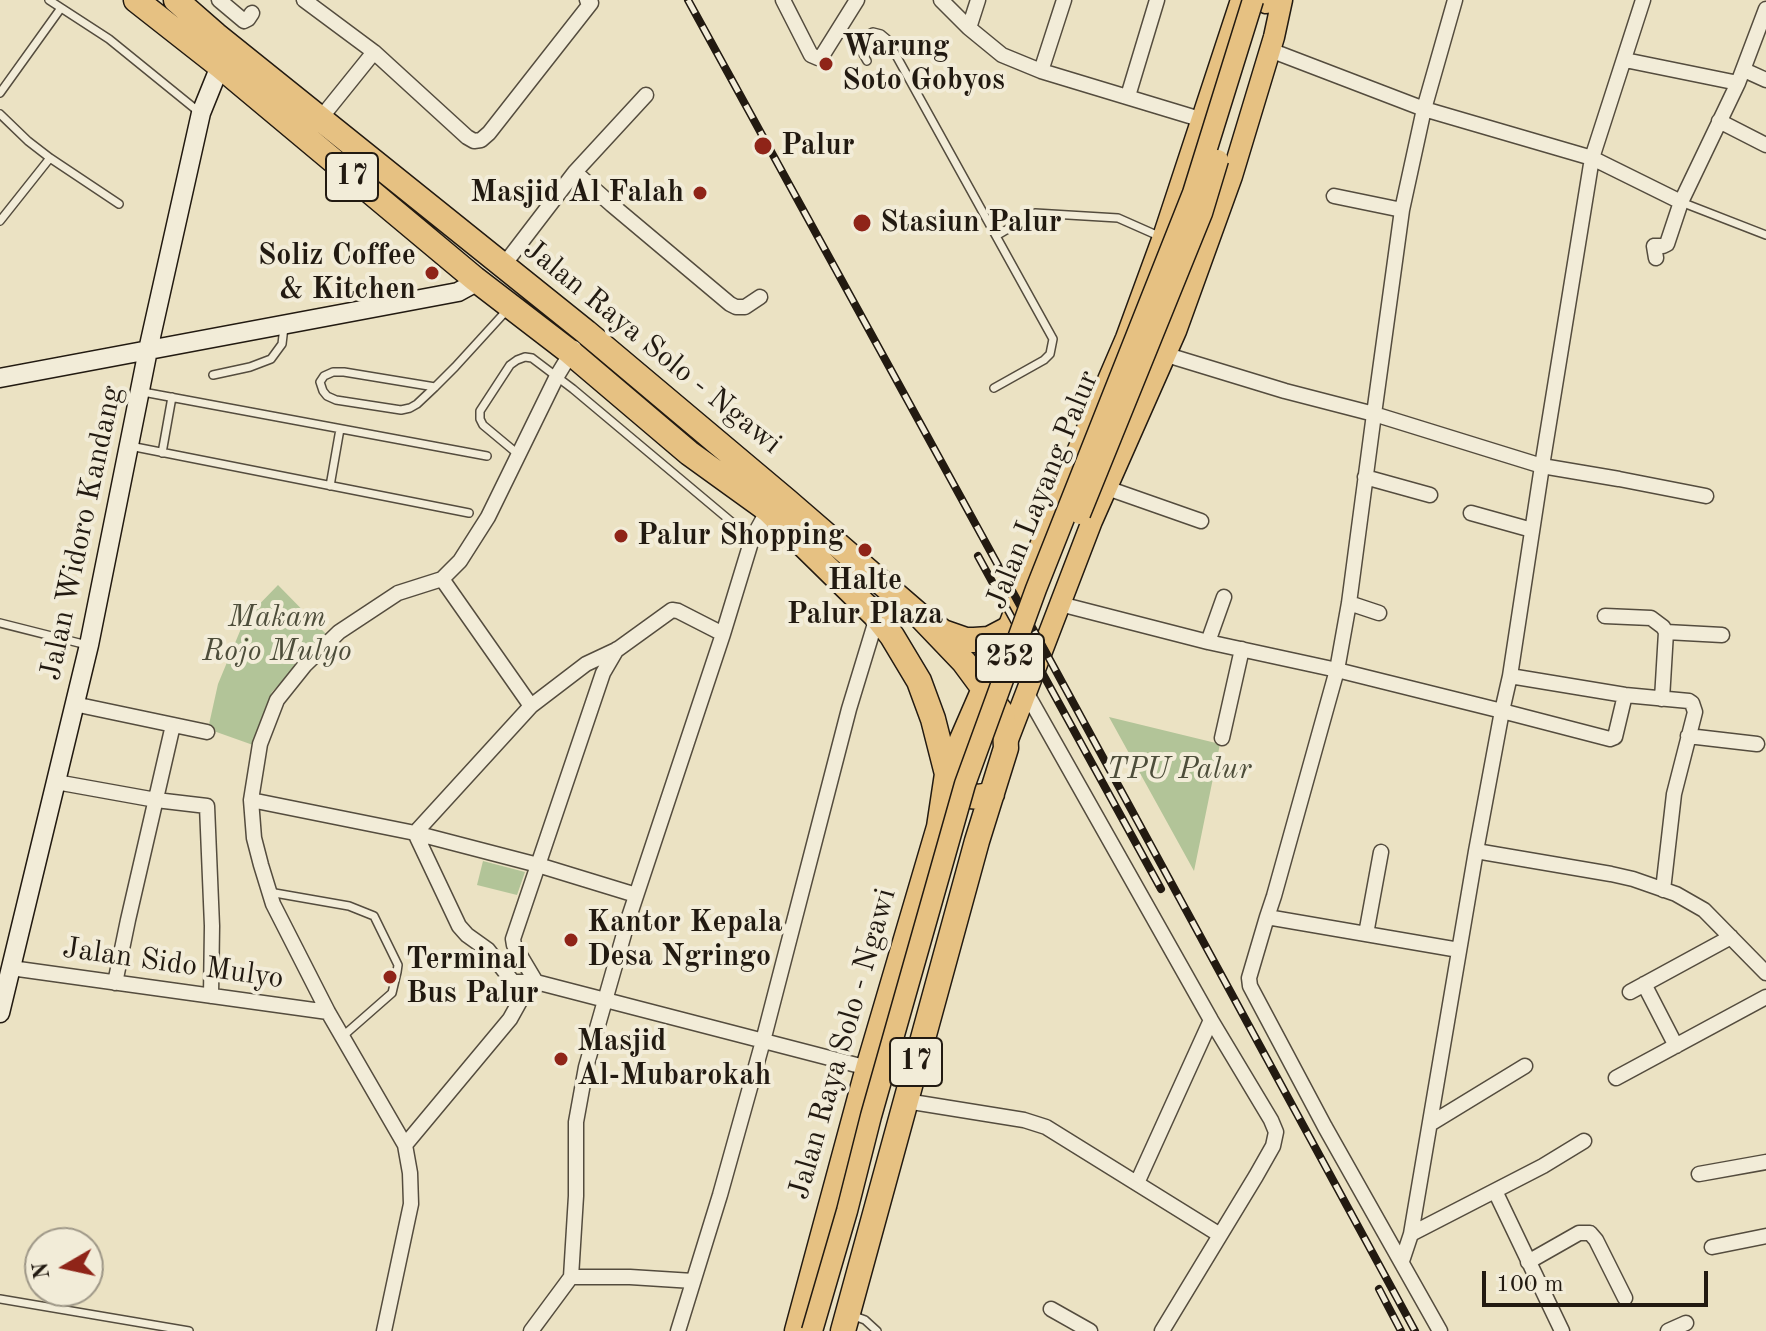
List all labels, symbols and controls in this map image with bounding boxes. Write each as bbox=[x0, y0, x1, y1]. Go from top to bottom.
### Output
place label: Warung Soto Gobyos bbox=[842, 29, 1005, 100]
marker: Warung Soto Gobyos bbox=[817, 55, 835, 73]
place label: Palur bbox=[781, 128, 855, 164]
marker: Palur bbox=[752, 135, 774, 157]
road number: 17 bbox=[326, 153, 378, 201]
place label: Masjid Al Falah bbox=[470, 175, 684, 211]
marker: Masjid Al Falah bbox=[691, 184, 709, 202]
place label: Stasiun Palur bbox=[880, 205, 1062, 241]
marker: Stasiun Palur bbox=[851, 212, 873, 234]
street label: Jalan Raya Solo - Ngawi bbox=[516, 232, 788, 462]
place label: Soliz Coffee & Kitchen bbox=[258, 238, 416, 308]
marker: Soliz Coffee & Kitchen bbox=[423, 264, 441, 282]
street label: Jalan Layang Palur bbox=[979, 366, 1107, 614]
street label: Jalan Widoro Kandang bbox=[33, 383, 131, 683]
place label: Palur Shopping bbox=[637, 518, 844, 554]
marker: Palur Shopping bbox=[612, 527, 630, 545]
marker: Halte Palur Plaza bbox=[856, 541, 874, 559]
place label: Halte Palur Plaza bbox=[787, 563, 943, 634]
park label: Makam Rojo Mulyo bbox=[202, 600, 352, 670]
road number: 252 bbox=[976, 634, 1044, 682]
park label: TPU Palur bbox=[1107, 752, 1251, 788]
street label: Jalan Raya Solo - Ngawi bbox=[781, 884, 905, 1204]
place label: Kantor Kepala Desa Ngringo bbox=[587, 905, 783, 976]
street label: Jalan Sido Mulyo bbox=[60, 931, 286, 997]
marker: Kantor Kepala Desa Ngringo bbox=[562, 931, 580, 949]
place label: Terminal Bus Palur bbox=[406, 942, 539, 1012]
marker: Terminal Bus Palur bbox=[381, 968, 399, 986]
place label: Masjid Al-Mubarokah bbox=[577, 1024, 771, 1094]
road number: 17 bbox=[890, 1038, 942, 1086]
marker: Masjid Al-Mubarokah bbox=[552, 1050, 570, 1068]
north arrow bbox=[24, 1227, 104, 1307]
scale bar bbox=[1486, 1255, 1712, 1305]
text: N bbox=[30, 1260, 54, 1280]
text: 100 m bbox=[1496, 1273, 1564, 1297]

